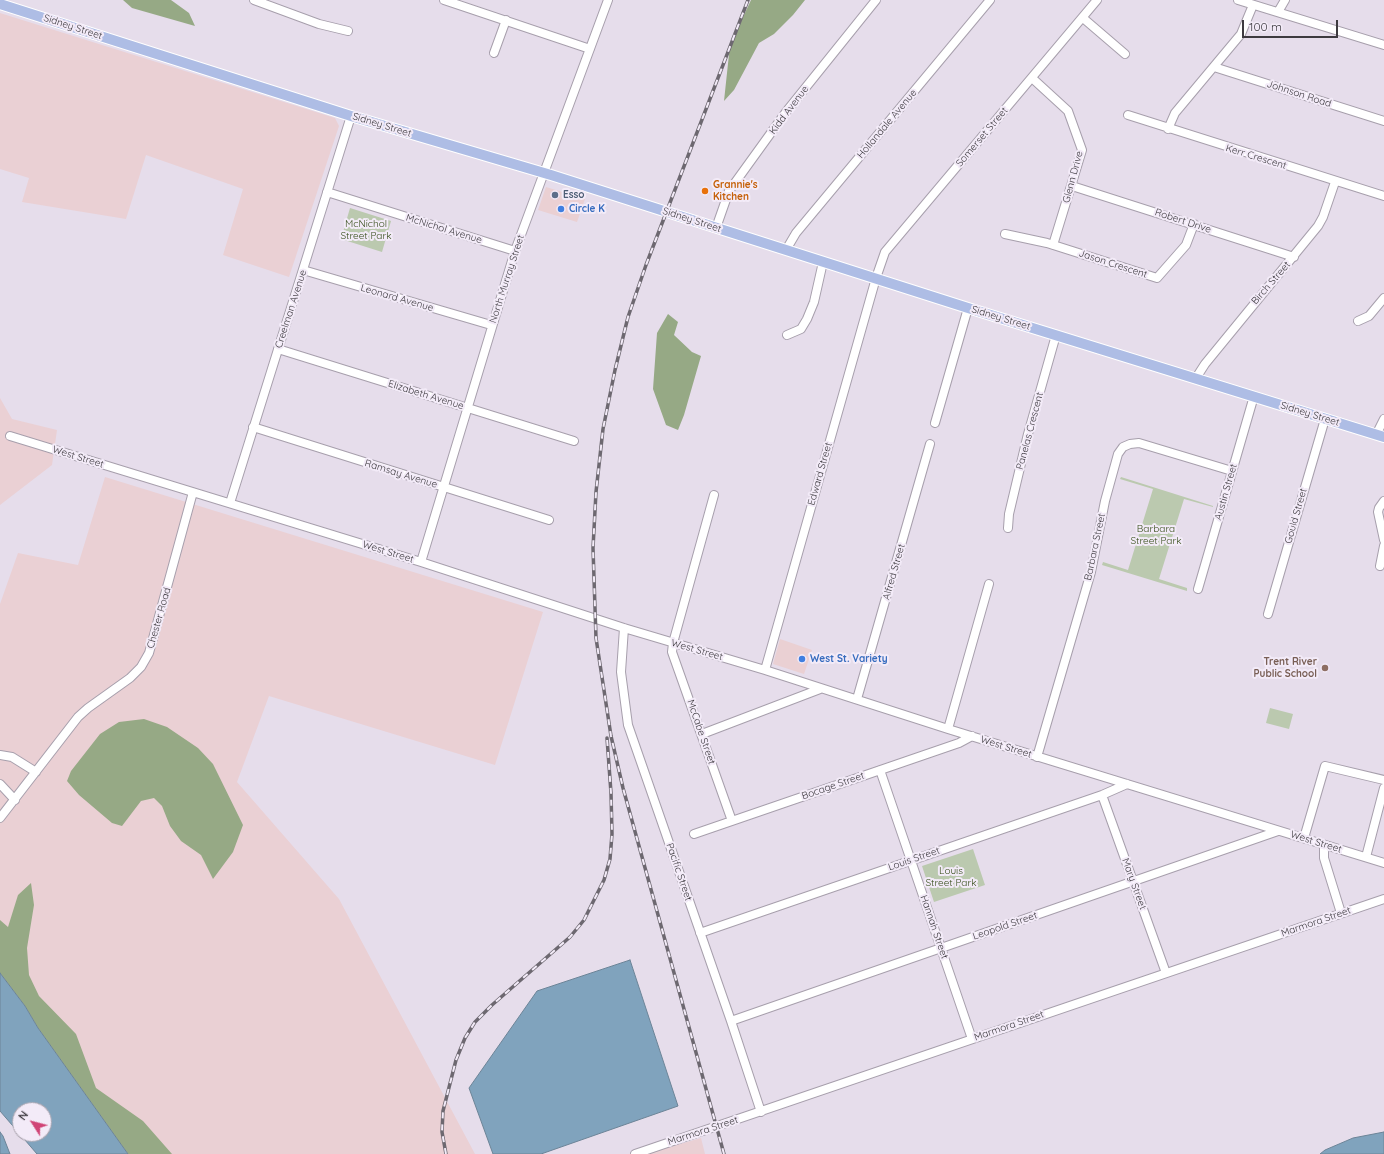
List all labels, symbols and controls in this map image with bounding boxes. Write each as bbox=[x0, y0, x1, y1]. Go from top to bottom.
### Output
street label: Sidney Street bbox=[42, 12, 104, 42]
scale bar bbox=[1244, 12, 1340, 38]
text: 100 m bbox=[1249, 19, 1282, 34]
street label: Johnson Road bbox=[1265, 78, 1333, 110]
street label: Kidd Avenue bbox=[767, 83, 811, 137]
street label: Hollandale Avenue bbox=[855, 87, 919, 161]
street label: Somerset Street bbox=[954, 105, 1010, 169]
street label: Sidney Street bbox=[351, 110, 413, 140]
street label: Kerr Crescent bbox=[1224, 142, 1288, 172]
street label: Glenn Drive bbox=[1060, 150, 1086, 204]
place label: Grannie's Kitchen bbox=[713, 179, 758, 202]
marker: Grannie's Kitchen bbox=[700, 186, 710, 196]
place label: Esso bbox=[563, 189, 585, 201]
marker: Esso bbox=[550, 190, 560, 200]
place label: Circle K bbox=[569, 203, 605, 215]
marker: Circle K bbox=[556, 204, 566, 214]
street label: Sidney Street bbox=[661, 205, 723, 235]
street label: Robert Drive bbox=[1153, 206, 1213, 236]
street label: McNichol Avenue bbox=[404, 212, 484, 246]
park label: McNichol Street Park bbox=[340, 218, 392, 242]
street label: North Murray Street bbox=[487, 233, 527, 325]
street label: Jason Crescent bbox=[1077, 247, 1149, 281]
street label: Birch Street bbox=[1249, 259, 1293, 307]
street label: Creelman Avenue bbox=[273, 268, 309, 350]
street label: Leonard Avenue bbox=[359, 282, 435, 314]
street label: Sidney Street bbox=[970, 303, 1032, 333]
street label: Elizabeth Avenue bbox=[387, 378, 465, 412]
street label: Panelas Crescent bbox=[1014, 391, 1046, 471]
street label: Sidney Street bbox=[1279, 399, 1341, 429]
street label: Edward Street bbox=[805, 441, 835, 507]
street label: West Street bbox=[51, 443, 105, 471]
street label: Ramsay Avenue bbox=[363, 457, 439, 491]
street label: Austin Street bbox=[1212, 462, 1240, 522]
street label: Gould Street bbox=[1282, 487, 1310, 545]
street label: Barbara Street bbox=[1082, 512, 1108, 582]
park label: Barbara Street Park bbox=[1130, 523, 1182, 546]
street label: West Street bbox=[361, 538, 415, 566]
street label: Alfred Street bbox=[880, 543, 908, 601]
street label: Chester Road bbox=[145, 586, 173, 650]
street label: West Street bbox=[670, 637, 724, 663]
place label: West St. Variety bbox=[810, 653, 888, 665]
marker: West St. Variety bbox=[797, 654, 807, 664]
place label: Trent River Public School bbox=[1254, 656, 1317, 680]
marker: Trent River Public School bbox=[1320, 663, 1330, 673]
street label: McCabe Street bbox=[684, 698, 718, 766]
street label: West Street bbox=[979, 733, 1033, 761]
street label: Bocage Street bbox=[800, 770, 866, 802]
street label: West Street bbox=[1289, 828, 1343, 856]
street label: Pacific Street bbox=[664, 842, 694, 902]
street label: Louis Street bbox=[887, 845, 941, 873]
street label: Mary Street bbox=[1119, 857, 1149, 911]
park label: Louis Street Park bbox=[925, 865, 977, 888]
street label: Hannah Street bbox=[917, 894, 951, 960]
street label: Marmora Street bbox=[1279, 904, 1353, 940]
street label: Leopold Street bbox=[971, 909, 1039, 943]
street label: Marmora Street bbox=[972, 1008, 1046, 1044]
north arrow bbox=[12, 1102, 52, 1142]
text: N bbox=[15, 1108, 31, 1123]
street label: Marmora Street bbox=[666, 1114, 740, 1148]

